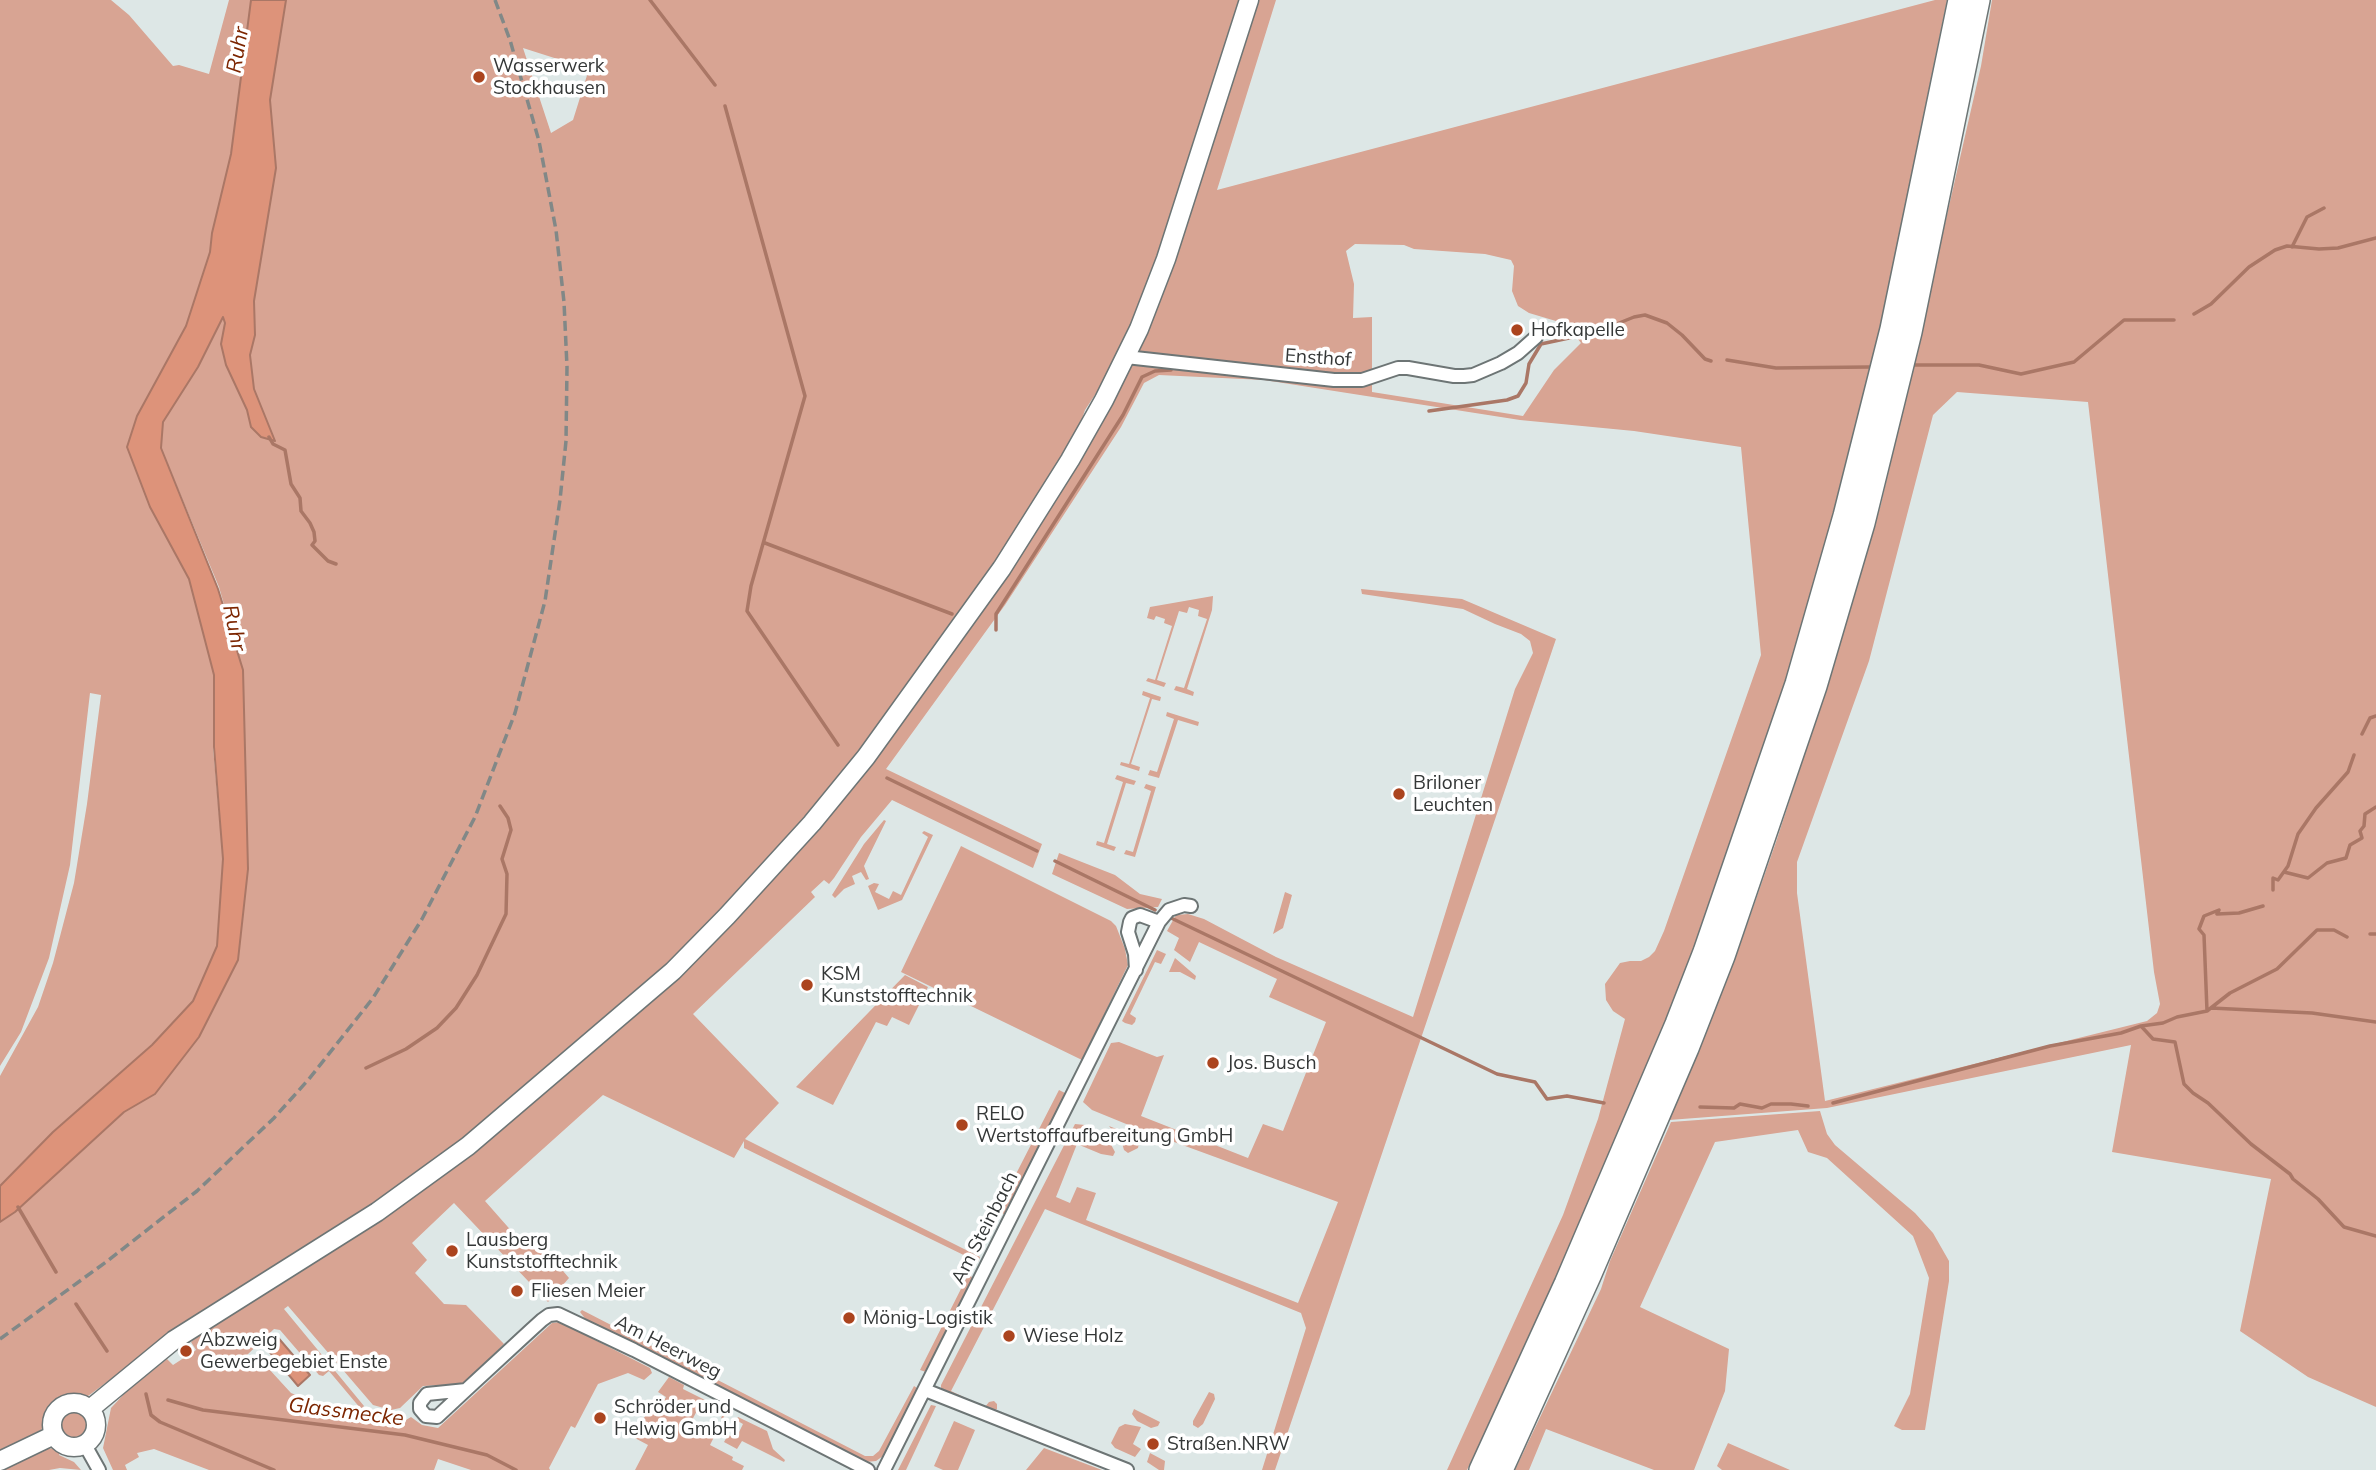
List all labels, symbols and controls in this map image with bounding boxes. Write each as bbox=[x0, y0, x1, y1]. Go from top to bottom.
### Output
water label: Ruhr bbox=[222, 25, 254, 75]
place label: Wasserwerk Stockhausen bbox=[493, 55, 606, 99]
marker: Wasserwerk Stockhausen bbox=[471, 69, 487, 85]
place label: Hofkapelle bbox=[1531, 319, 1625, 341]
marker: Hofkapelle bbox=[1509, 322, 1525, 338]
street label: Ensthof bbox=[1284, 344, 1352, 372]
water label: Ruhr bbox=[217, 603, 251, 653]
place label: Briloner Leuchten bbox=[1413, 772, 1493, 816]
marker: Briloner Leuchten bbox=[1391, 786, 1407, 802]
place label: KSM Kunststofftechnik bbox=[821, 963, 973, 1007]
marker: KSM Kunststofftechnik bbox=[799, 977, 815, 993]
place label: Jos. Busch bbox=[1227, 1052, 1317, 1074]
marker: Jos. Busch bbox=[1205, 1055, 1221, 1071]
place label: RELO Wertstoffaufbereitung GmbH bbox=[976, 1103, 1233, 1147]
marker: RELO Wertstoffaufbereitung GmbH bbox=[954, 1117, 970, 1133]
street label: Am Steinbach bbox=[947, 1168, 1023, 1288]
place label: Lausberg Kunststofftechnik bbox=[466, 1229, 618, 1273]
marker: Lausberg Kunststofftechnik bbox=[444, 1243, 460, 1259]
place label: Fliesen Meier bbox=[531, 1280, 645, 1302]
marker: Fliesen Meier bbox=[509, 1283, 525, 1299]
place label: Mönig-Logistik bbox=[863, 1307, 993, 1329]
street label: Am Heerweg bbox=[611, 1310, 725, 1384]
marker: Mönig-Logistik bbox=[841, 1310, 857, 1326]
place label: Wiese Holz bbox=[1023, 1325, 1123, 1347]
marker: Wiese Holz bbox=[1001, 1328, 1017, 1344]
place label: Abzweig Gewerbegebiet Enste bbox=[200, 1329, 388, 1373]
marker: Abzweig Gewerbegebiet Enste bbox=[178, 1343, 194, 1359]
water label: Glassmecke bbox=[287, 1392, 405, 1432]
place label: Schröder und Helwig GmbH bbox=[614, 1396, 737, 1440]
marker: Schröder und Helwig GmbH bbox=[592, 1410, 608, 1426]
place label: Straßen.NRW bbox=[1167, 1433, 1290, 1455]
marker: Straßen.NRW bbox=[1145, 1436, 1161, 1452]

